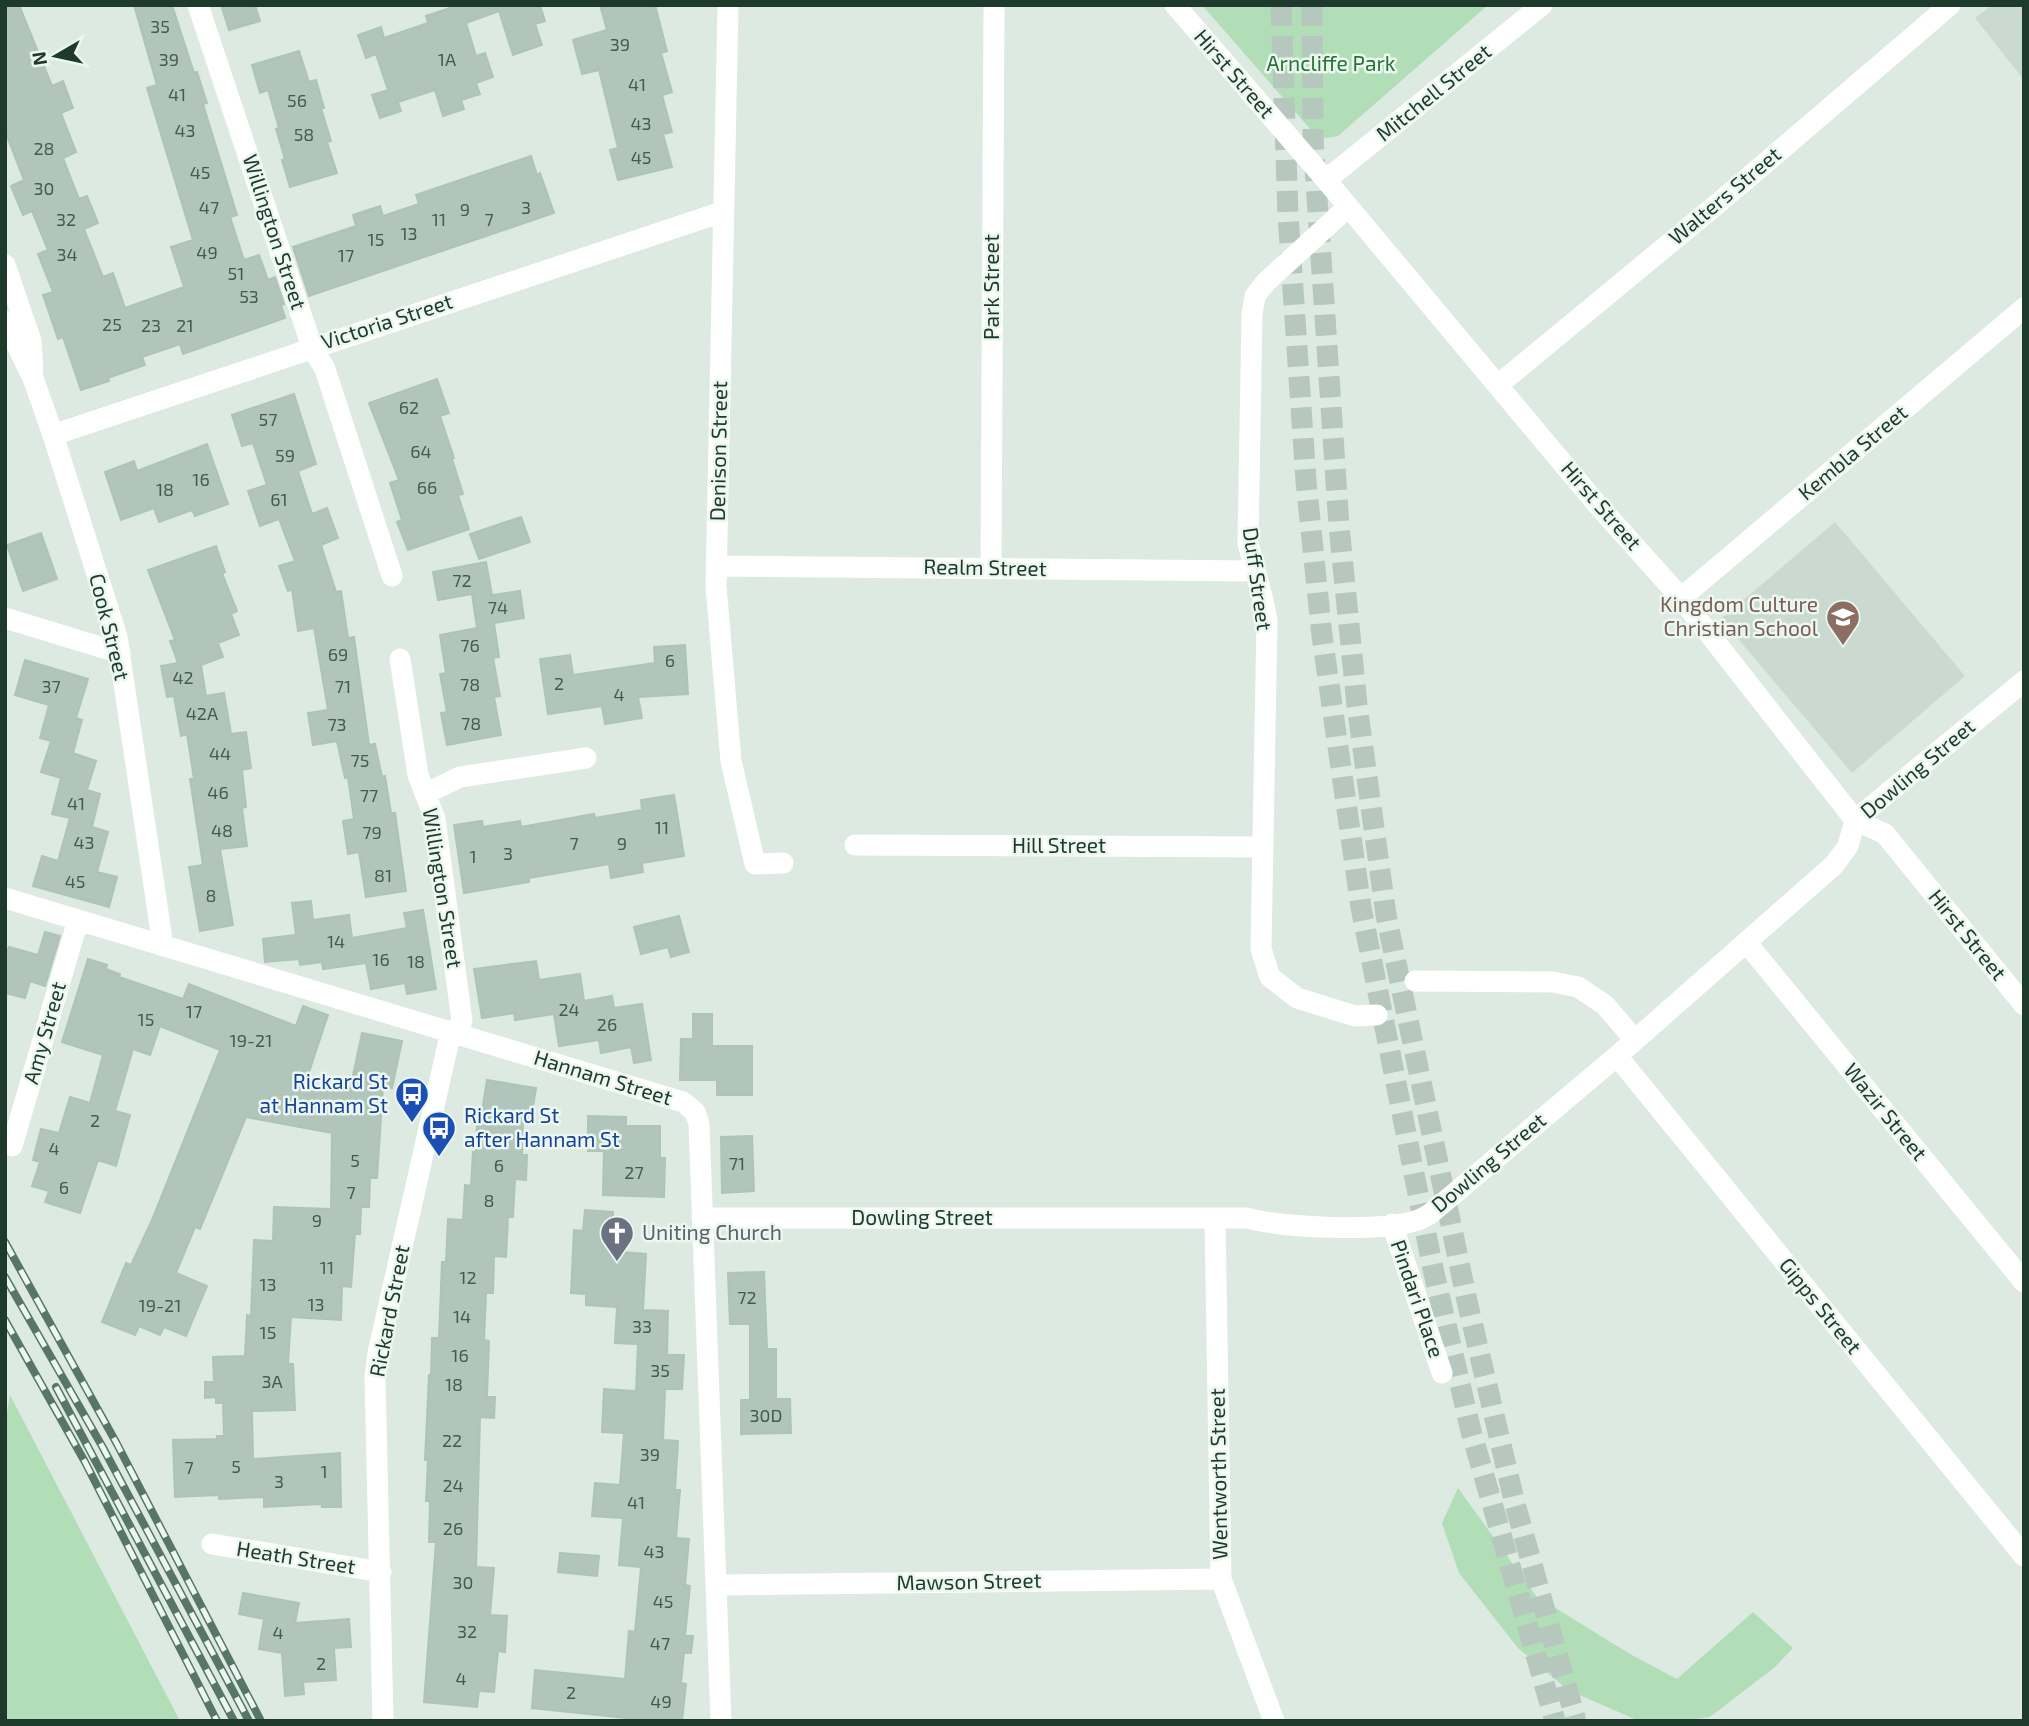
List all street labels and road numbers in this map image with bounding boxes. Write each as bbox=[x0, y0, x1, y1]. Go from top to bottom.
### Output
street label: Hirst Street bbox=[1190, 24, 1280, 122]
street label: Mitchell Street bbox=[1371, 38, 1495, 146]
street label: Walters Street bbox=[1663, 141, 1785, 249]
street label: Willington Street bbox=[239, 151, 312, 312]
street label: Park Street bbox=[978, 234, 1003, 340]
street label: Victoria Street bbox=[318, 288, 455, 354]
street label: Denison Street bbox=[704, 381, 731, 521]
street label: Kembla Street bbox=[1792, 399, 1912, 505]
street label: Hirst Street bbox=[1557, 456, 1647, 554]
street label: Duff Street bbox=[1239, 526, 1278, 632]
street label: Realm Street bbox=[923, 553, 1047, 580]
street label: Cook Street bbox=[85, 571, 136, 683]
street label: Dowling Street bbox=[1855, 713, 1979, 823]
street label: Willington Street bbox=[418, 806, 468, 970]
street label: Hill Street bbox=[1012, 832, 1106, 857]
street label: Hirst Street bbox=[1924, 884, 2012, 984]
street label: Amy Street bbox=[17, 979, 70, 1087]
street label: Hannam Street bbox=[531, 1044, 675, 1109]
street label: Wazir Street bbox=[1839, 1057, 1933, 1165]
street label: Dowling Street bbox=[1426, 1107, 1550, 1217]
street label: Dowling Street bbox=[851, 1204, 993, 1229]
street label: Pindari Place bbox=[1387, 1236, 1450, 1361]
street label: Rickard Street bbox=[363, 1243, 414, 1379]
street label: Gipps Street bbox=[1775, 1252, 1868, 1358]
street label: Wentworth Street bbox=[1204, 1388, 1231, 1560]
street label: Heath Street bbox=[235, 1535, 357, 1578]
street label: Mawson Street bbox=[896, 1567, 1042, 1594]

